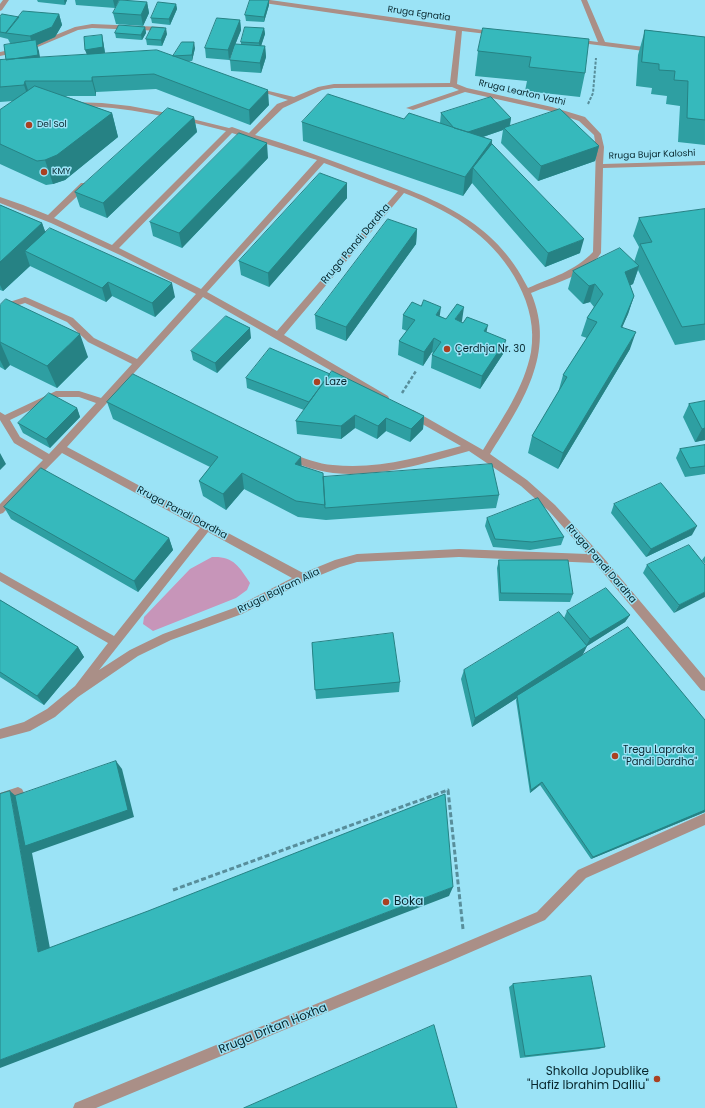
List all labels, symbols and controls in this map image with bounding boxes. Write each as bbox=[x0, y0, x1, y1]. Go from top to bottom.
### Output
street label: Rruga Egnatia bbox=[387, 4, 451, 24]
street label: Rruga Learton Vathi bbox=[478, 78, 566, 108]
marker: Del Sol bbox=[24, 120, 34, 130]
place label: Del Sol bbox=[37, 120, 67, 130]
street label: Rruga Bujar Kaloshi bbox=[609, 148, 695, 162]
marker: KMY bbox=[39, 167, 49, 177]
place label: KMY bbox=[52, 167, 70, 177]
street label: Rruga Pandi Dardha bbox=[319, 202, 393, 286]
place label: Çerdhja Nr. 30 bbox=[455, 343, 525, 355]
marker: Çerdhja Nr. 30 bbox=[442, 344, 452, 354]
place label: Laze bbox=[325, 376, 347, 388]
marker: Laze bbox=[312, 377, 322, 387]
street label: Rruga Pandi Dardha bbox=[135, 484, 229, 542]
street label: Rruga Pandi Dardha bbox=[563, 522, 639, 606]
street label: Rruga Bajram Alia bbox=[236, 566, 322, 616]
place label: Tregu Lapraka "Pandi Dardha" bbox=[623, 744, 697, 768]
marker: Tregu Lapraka "Pandi Dardha" bbox=[610, 751, 620, 761]
place label: Boka bbox=[394, 895, 423, 909]
marker: Boka bbox=[381, 897, 391, 907]
street label: Rruga Dritan Hoxha bbox=[217, 1001, 329, 1057]
place label: Shkolla Jopublike "Hafiz Ibrahim Dalliu" bbox=[527, 1065, 649, 1093]
marker: Shkolla Jopublike "Hafiz Ibrahim Dalliu" bbox=[652, 1074, 662, 1084]

